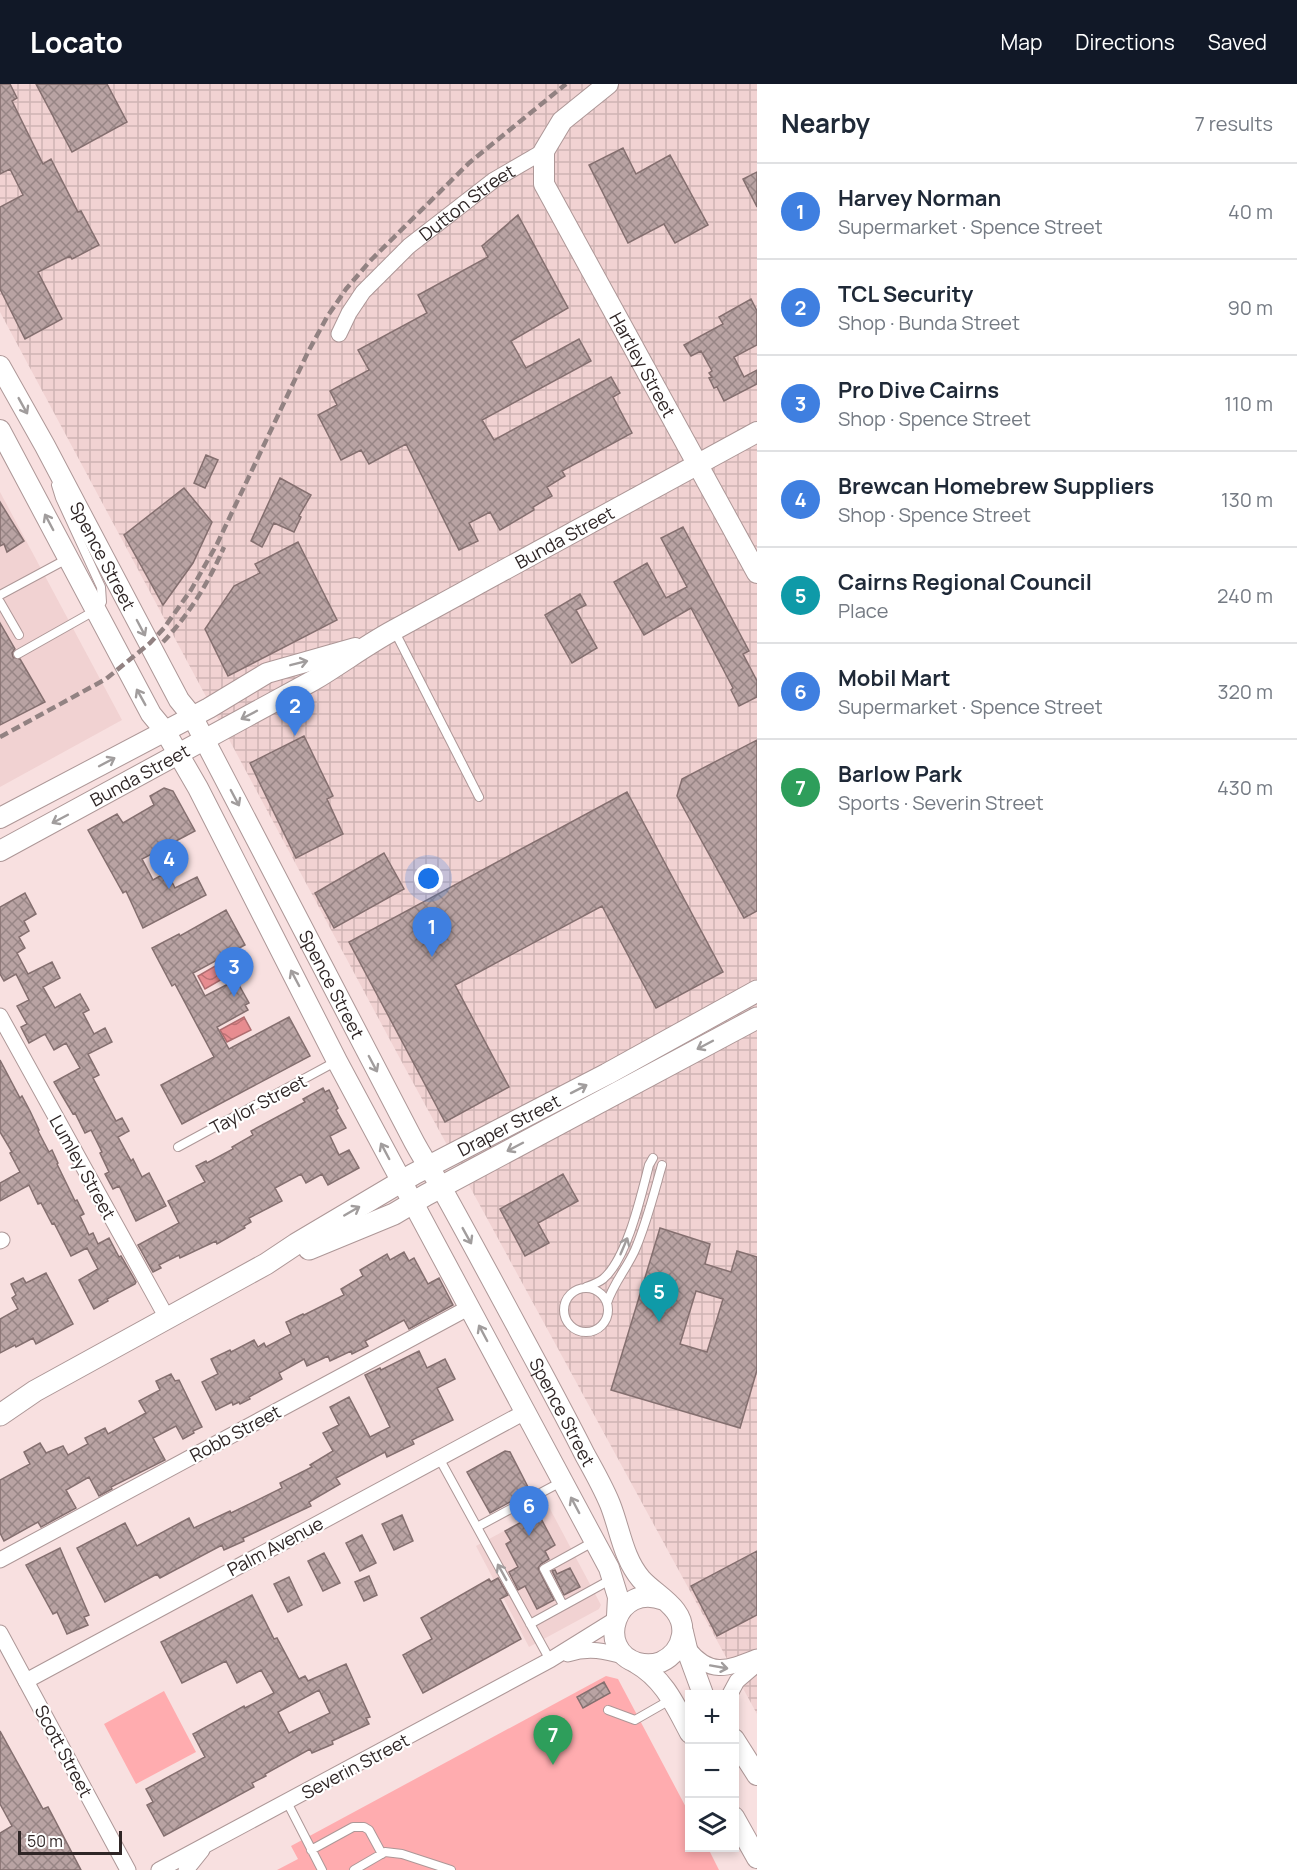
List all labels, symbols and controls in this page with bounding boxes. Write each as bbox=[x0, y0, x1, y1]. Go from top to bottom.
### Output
text: Locato bbox=[30, 23, 123, 61]
text: Map bbox=[1001, 28, 1042, 56]
text: Directions bbox=[1075, 28, 1175, 56]
text: Saved bbox=[1208, 28, 1267, 56]
text: Nearby bbox=[781, 105, 870, 141]
text: 7 results bbox=[1195, 110, 1273, 137]
street label: Dutton Street bbox=[414, 159, 519, 246]
text: Harvey Norman bbox=[838, 183, 1001, 213]
text: 1 bbox=[796, 198, 805, 225]
text: 40 m bbox=[1228, 198, 1273, 225]
text: Supermarket · Spence Street bbox=[838, 213, 1103, 240]
text: TCL Security bbox=[838, 279, 973, 309]
text: 2 bbox=[795, 294, 806, 321]
text: 90 m bbox=[1227, 294, 1273, 321]
street label: Hartley Street bbox=[604, 308, 681, 422]
text: Shop · Bunda Street bbox=[838, 309, 1020, 336]
text: Pro Dive Cairns bbox=[838, 375, 999, 405]
text: 3 bbox=[795, 390, 806, 417]
text: 110 m bbox=[1224, 390, 1273, 417]
one-way arrow bbox=[17, 397, 29, 414]
text: Shop · Spence Street bbox=[838, 405, 1031, 432]
text: Brewcan Homebrew Suppliers bbox=[838, 471, 1154, 501]
text: 4 bbox=[794, 486, 807, 513]
text: 130 m bbox=[1221, 486, 1273, 513]
street label: Spence Street bbox=[64, 497, 141, 614]
street label: Bunda Street bbox=[511, 500, 618, 574]
text: Shop · Spence Street bbox=[838, 501, 1031, 528]
one-way arrow bbox=[43, 513, 54, 531]
text: Cairns Regional Council bbox=[838, 567, 1092, 597]
text: 5 bbox=[795, 582, 806, 609]
text: 240 m bbox=[1217, 582, 1273, 609]
text: Place bbox=[838, 597, 888, 624]
one-way arrow bbox=[136, 618, 148, 636]
one-way arrow bbox=[289, 657, 308, 668]
text: Mobil Mart bbox=[838, 663, 951, 693]
text: 6 bbox=[794, 678, 807, 705]
text: 320 m bbox=[1217, 678, 1273, 705]
pin: 2 bbox=[276, 686, 314, 736]
one-way arrow bbox=[135, 688, 146, 706]
text: Supermarket · Spence Street bbox=[838, 693, 1103, 720]
one-way arrow bbox=[241, 710, 259, 721]
street label: Bunda Street bbox=[86, 738, 193, 812]
one-way arrow bbox=[98, 755, 116, 767]
text: Barlow Park bbox=[838, 759, 962, 789]
text: 7 bbox=[795, 774, 806, 801]
text: 430 m bbox=[1217, 774, 1273, 801]
one-way arrow bbox=[230, 789, 241, 807]
text: Sports · Severin Street bbox=[838, 789, 1044, 816]
one-way arrow bbox=[52, 813, 69, 825]
pin: 4 bbox=[150, 840, 188, 889]
your location bbox=[414, 864, 443, 893]
pin: 1 bbox=[412, 908, 452, 957]
street label: Spence Street bbox=[294, 926, 370, 1043]
pin: 3 bbox=[214, 948, 254, 997]
one-way arrow bbox=[289, 969, 300, 987]
one-way arrow bbox=[697, 1040, 715, 1051]
one-way arrow bbox=[368, 1055, 379, 1073]
street label: Taylor Street bbox=[205, 1068, 311, 1140]
one-way arrow bbox=[569, 1083, 587, 1094]
street label: Draper Street bbox=[453, 1088, 564, 1161]
street label: Lumley Street bbox=[44, 1111, 122, 1223]
one-way arrow bbox=[507, 1141, 524, 1153]
one-way arrow bbox=[379, 1142, 390, 1160]
one-way arrow bbox=[343, 1205, 360, 1217]
one-way arrow bbox=[462, 1226, 473, 1244]
one-way arrow bbox=[619, 1237, 630, 1255]
pin: 5 bbox=[640, 1272, 678, 1322]
one-way arrow bbox=[477, 1325, 489, 1342]
street label: Spence Street bbox=[524, 1353, 601, 1470]
street label: Robb Street bbox=[185, 1399, 285, 1467]
pin: 6 bbox=[510, 1486, 548, 1536]
one-way arrow bbox=[569, 1497, 581, 1514]
street label: Palm Avenue bbox=[223, 1511, 327, 1581]
one-way arrow bbox=[496, 1564, 507, 1582]
one-way arrow bbox=[709, 1661, 728, 1672]
map controls bbox=[685, 1690, 739, 1852]
button: + bbox=[685, 1690, 739, 1744]
street label: Scott Street bbox=[30, 1701, 98, 1801]
pin: 7 bbox=[534, 1716, 572, 1765]
street label: Severin Street bbox=[297, 1728, 413, 1804]
button: − bbox=[685, 1744, 739, 1798]
button: layers bbox=[685, 1798, 739, 1852]
scale bar bbox=[18, 1828, 122, 1856]
text: 50 m bbox=[27, 1830, 63, 1852]

